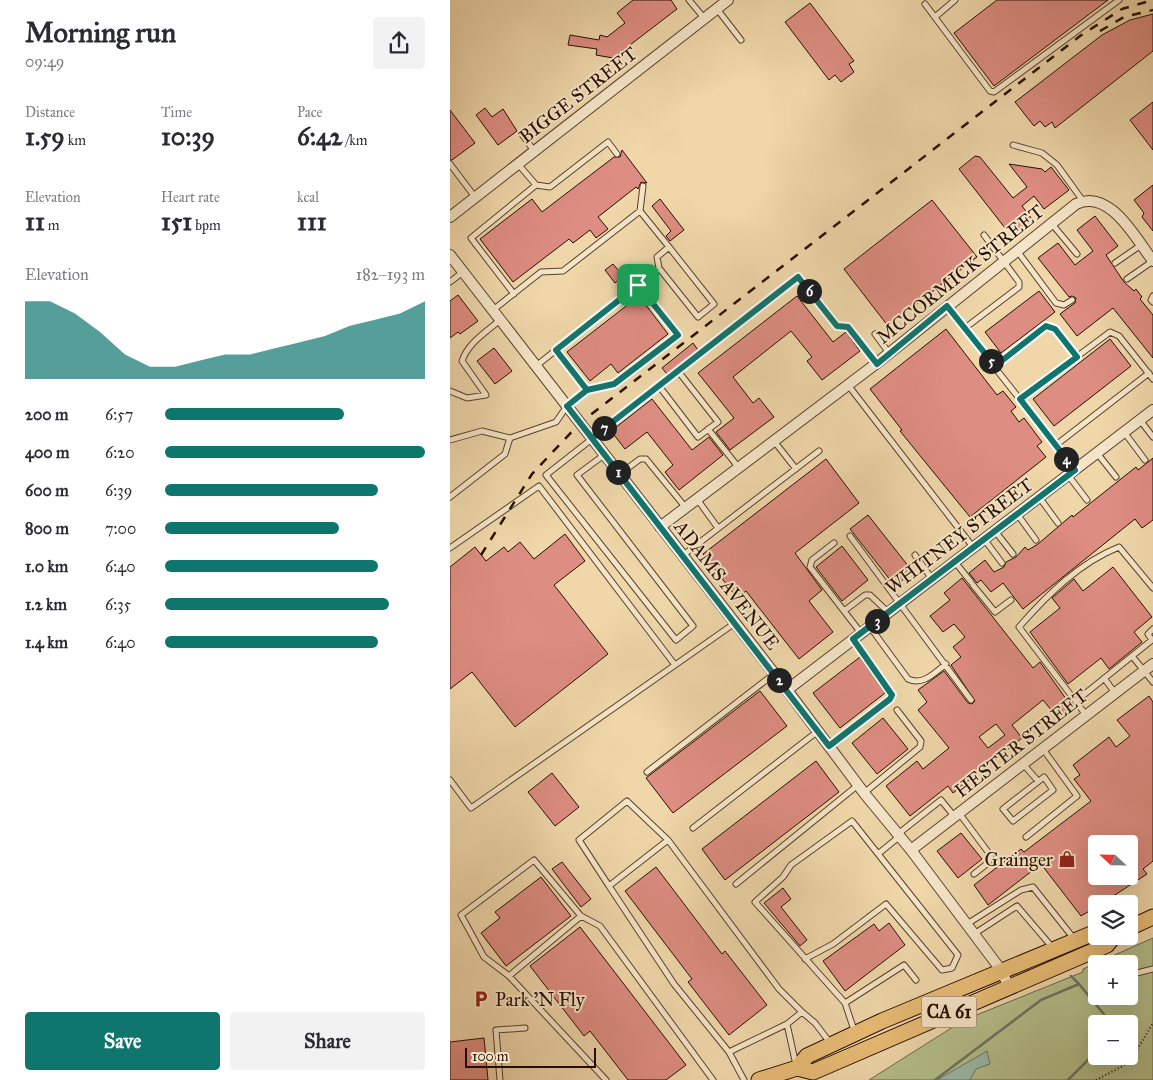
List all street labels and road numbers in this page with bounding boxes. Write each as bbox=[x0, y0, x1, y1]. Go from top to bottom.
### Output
street label: BIGGE STREET bbox=[514, 42, 642, 148]
street label: MCCORMICK STREET bbox=[872, 199, 1048, 349]
street label: WHITNEY STREET bbox=[881, 473, 1037, 599]
street label: ADAMS AVENUE bbox=[669, 515, 785, 655]
street label: HESTER STREET bbox=[950, 684, 1092, 802]
road number: CA 61 bbox=[922, 996, 976, 1028]

